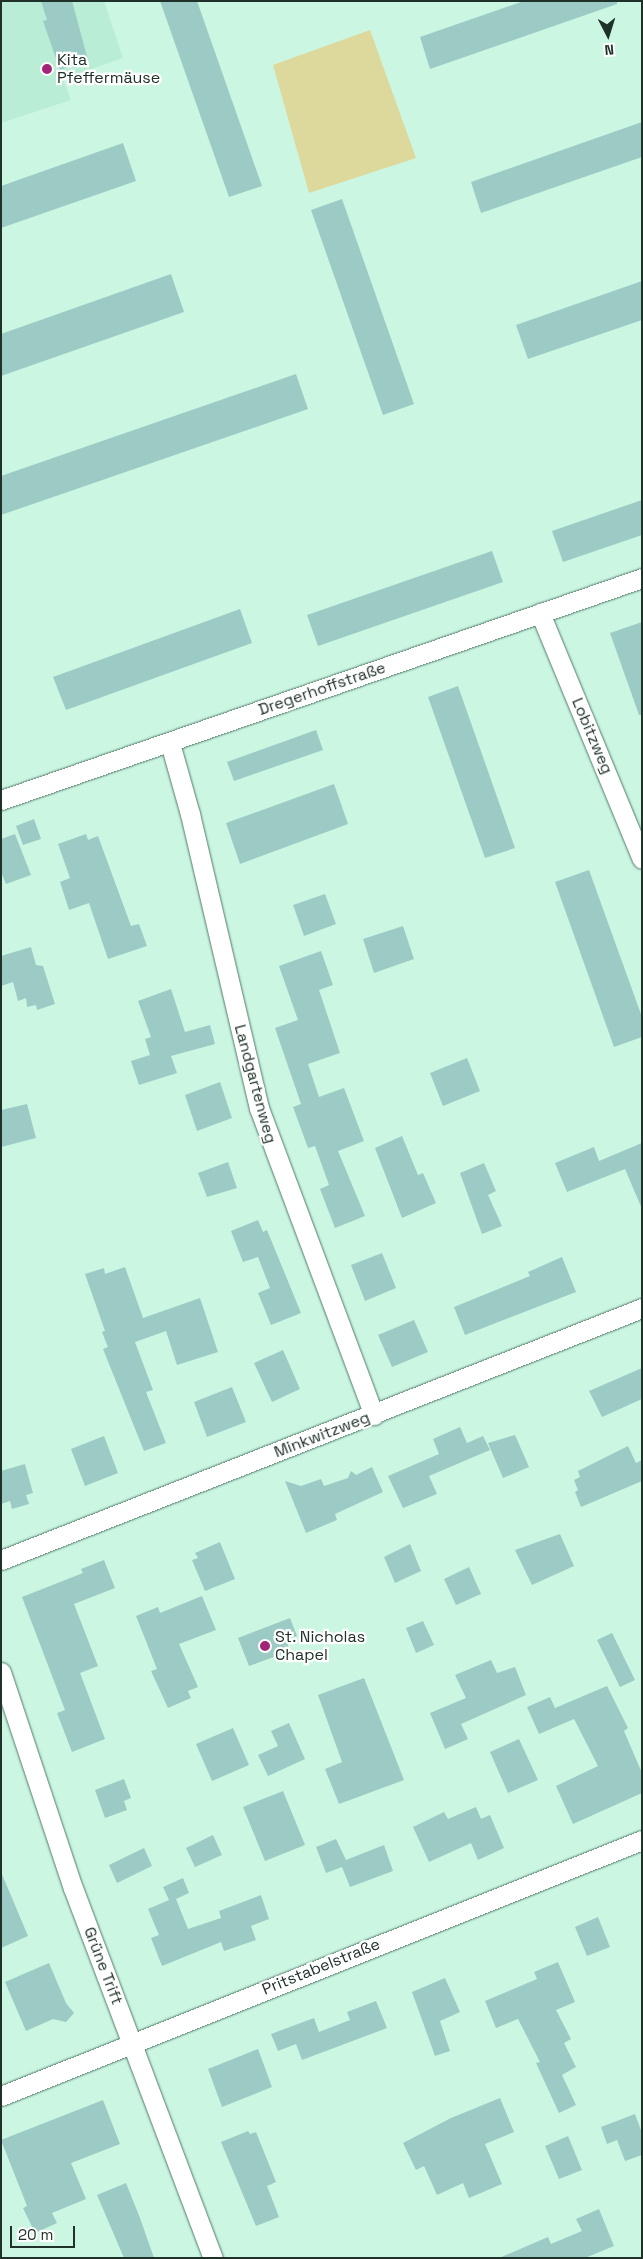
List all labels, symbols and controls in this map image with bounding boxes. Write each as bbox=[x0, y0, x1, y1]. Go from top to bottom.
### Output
north arrow bbox=[583, 10, 633, 60]
text: N bbox=[604, 41, 615, 59]
place label: Kita Pfeffermäuse bbox=[57, 50, 160, 88]
marker: Kita Pfeffermäuse bbox=[41, 63, 53, 75]
street label: Dregerhoffstraße bbox=[256, 658, 388, 720]
street label: Lobitzweg bbox=[567, 695, 617, 777]
street label: Landgartenweg bbox=[230, 1022, 280, 1146]
street label: Minkwitzweg bbox=[271, 1408, 373, 1462]
place label: St. Nicholas Chapel bbox=[275, 1627, 366, 1665]
marker: St. Nicholas Chapel bbox=[259, 1640, 271, 1652]
street label: Grüne Trift bbox=[79, 1924, 127, 2008]
street label: Pritstabelstraße bbox=[259, 1935, 383, 1999]
scale bar bbox=[12, 2216, 78, 2248]
text: 20 m bbox=[18, 2225, 53, 2244]

